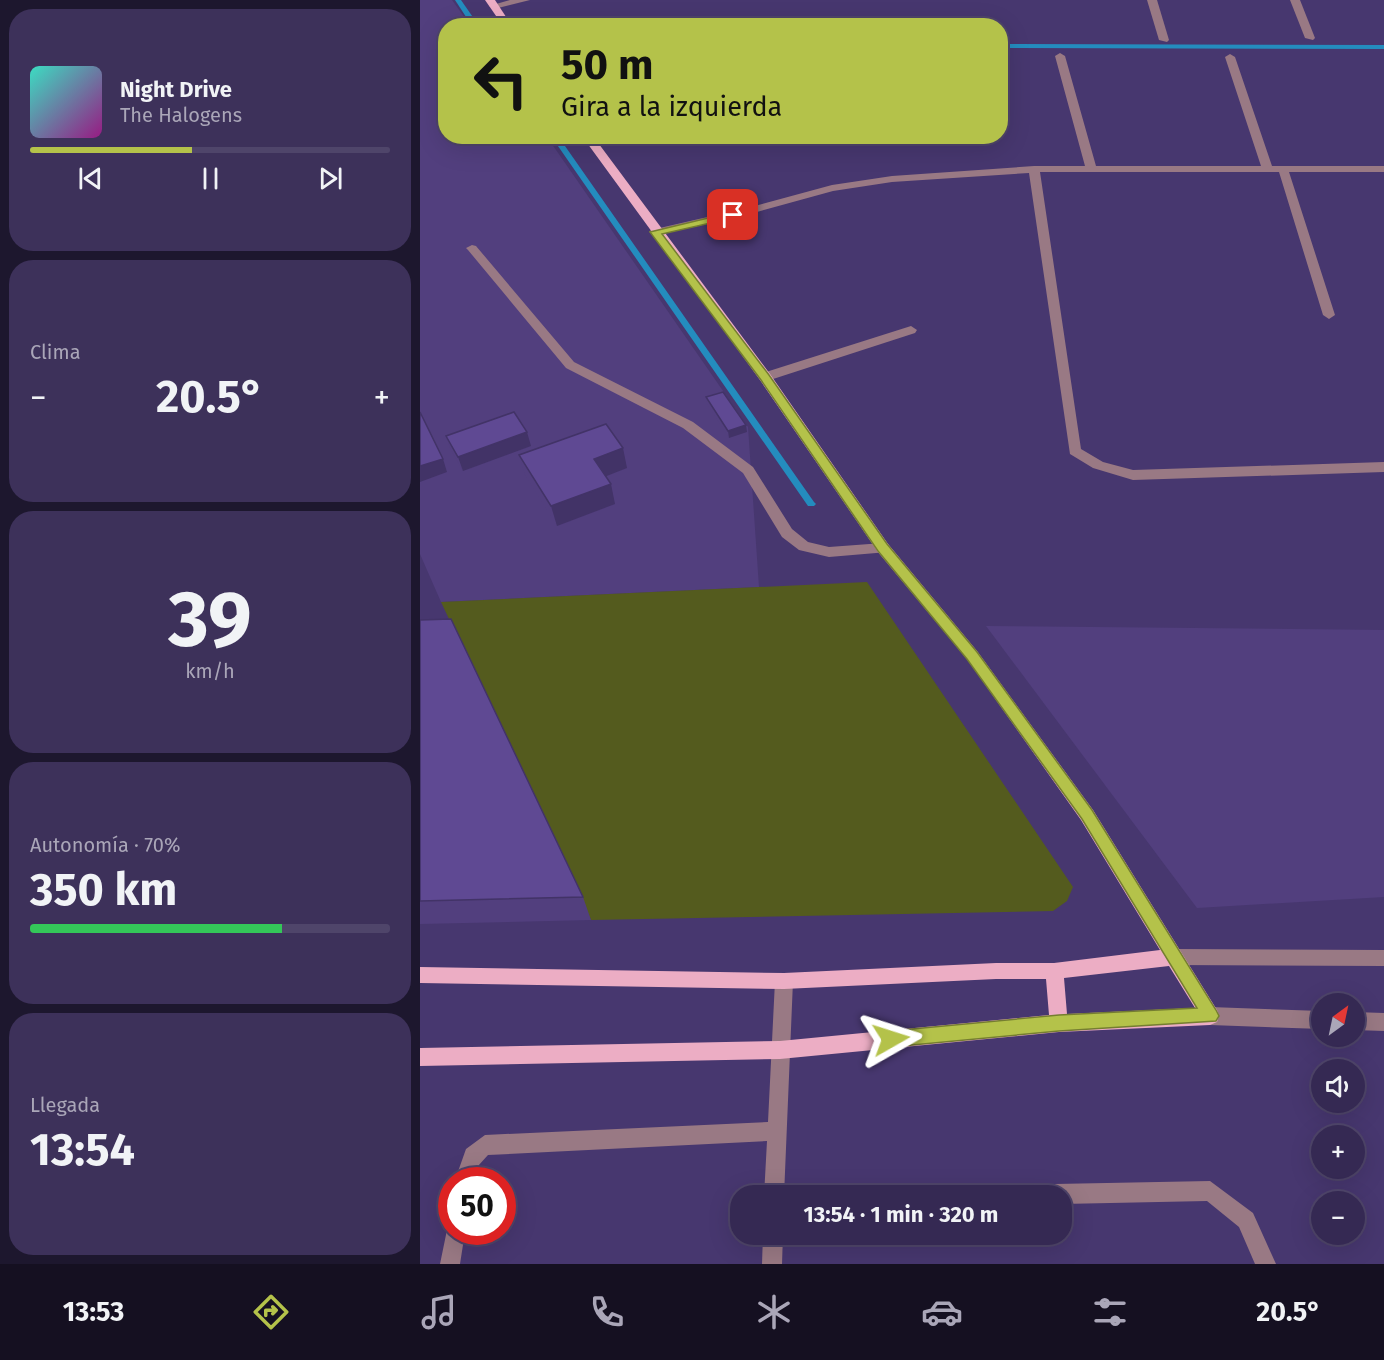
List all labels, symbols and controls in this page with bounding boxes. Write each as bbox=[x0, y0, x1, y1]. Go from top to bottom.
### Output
text: 50 m bbox=[561, 40, 654, 90]
icon: left bbox=[462, 42, 540, 120]
text: Night Drive bbox=[120, 76, 232, 103]
text: Gira a la izquierda bbox=[561, 91, 782, 123]
text: The Halogens bbox=[120, 103, 242, 127]
icon: previous bbox=[74, 162, 107, 195]
icon: pause bbox=[194, 162, 227, 195]
icon: next bbox=[314, 162, 347, 195]
pin bbox=[707, 189, 758, 240]
icon: arrive bbox=[716, 198, 749, 231]
text: Clima bbox=[30, 340, 81, 364]
text: 20.5° bbox=[156, 370, 264, 424]
text: − bbox=[30, 378, 47, 418]
text: + bbox=[374, 378, 390, 418]
text: 39 bbox=[168, 573, 252, 667]
text: km/h bbox=[185, 659, 235, 683]
text: Autonomía · 70% bbox=[30, 833, 180, 857]
text: 350 km bbox=[30, 863, 177, 917]
north arrow bbox=[1311, 993, 1365, 1047]
map controls bbox=[1311, 993, 1365, 1245]
position arrow bbox=[859, 1007, 923, 1071]
button: sound bbox=[1311, 1059, 1365, 1113]
text: Llegada bbox=[30, 1093, 100, 1117]
text: 13:54 bbox=[30, 1123, 135, 1177]
button: + bbox=[1311, 1125, 1365, 1179]
speed limit sign: 50 bbox=[438, 1167, 516, 1245]
button: − bbox=[1311, 1191, 1365, 1245]
text: 13:54 · 1 min · 320 m bbox=[804, 1201, 998, 1228]
icon: directions bbox=[250, 1291, 292, 1333]
icon: music bbox=[418, 1291, 460, 1333]
icon: phone bbox=[586, 1291, 628, 1333]
icon: climate bbox=[753, 1291, 795, 1333]
icon: car bbox=[921, 1291, 963, 1333]
icon: filters bbox=[1089, 1291, 1131, 1333]
text: 13:53 bbox=[63, 1296, 124, 1328]
text: 20.5° bbox=[1256, 1296, 1321, 1328]

